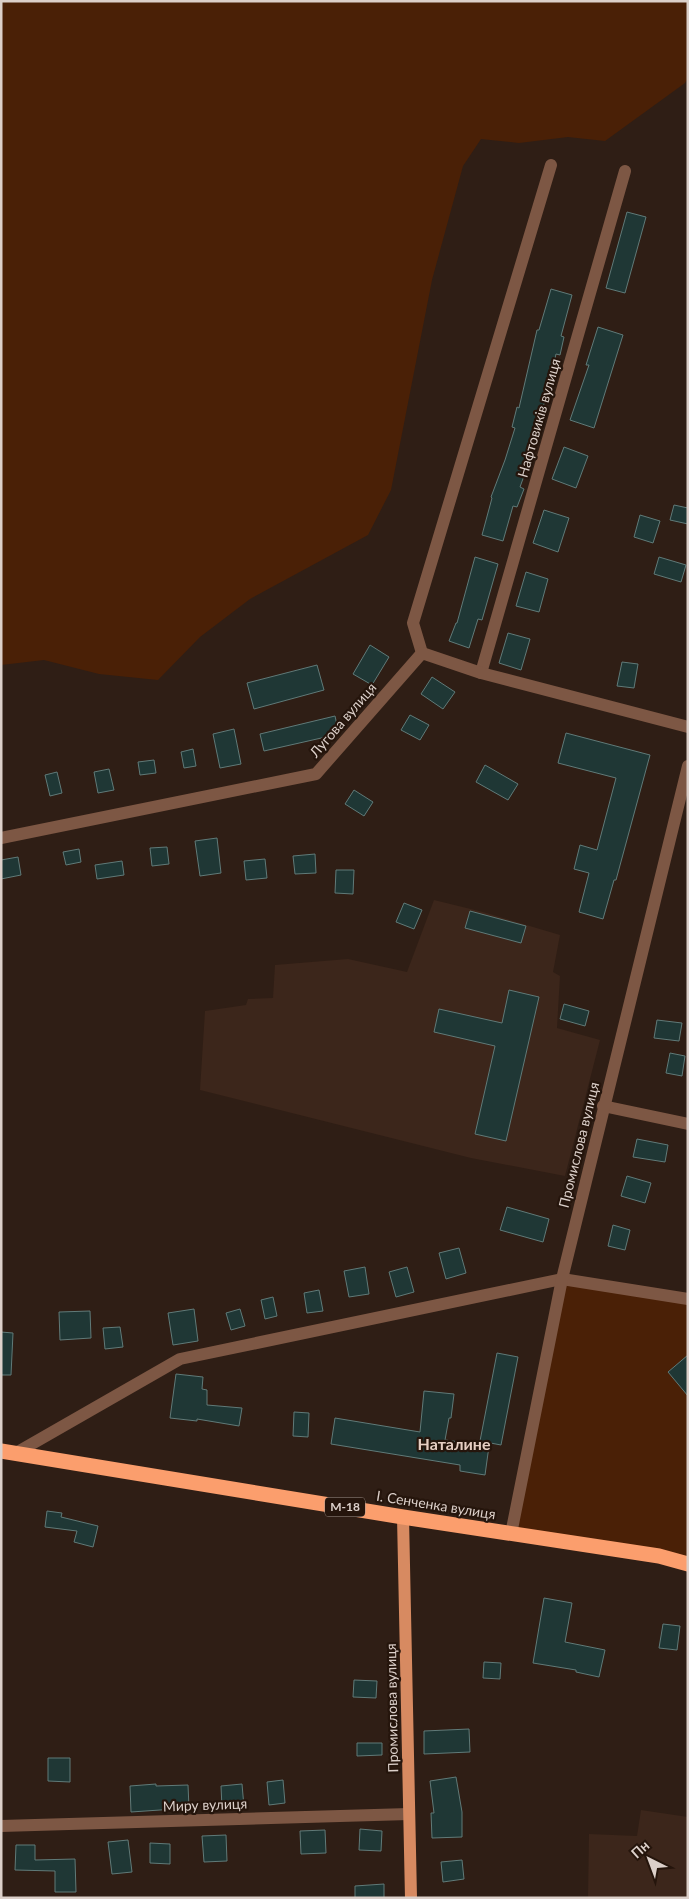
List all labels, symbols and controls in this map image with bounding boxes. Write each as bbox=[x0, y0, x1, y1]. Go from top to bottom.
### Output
street label: Нафтовиків вулиця bbox=[513, 356, 564, 479]
street label: Лугова вулиця bbox=[305, 679, 380, 761]
street label: Промислова вулиця bbox=[555, 1080, 602, 1210]
district label: Наталине bbox=[418, 1434, 491, 1453]
street label: І. Сенченка вулиця bbox=[375, 1487, 497, 1522]
road number: М-18 bbox=[325, 1498, 365, 1516]
street label: Промислова вулиця bbox=[382, 1643, 401, 1773]
street label: Миру вулиця bbox=[163, 1795, 247, 1814]
north arrow bbox=[624, 1834, 674, 1884]
text: Пн bbox=[627, 1837, 652, 1861]

